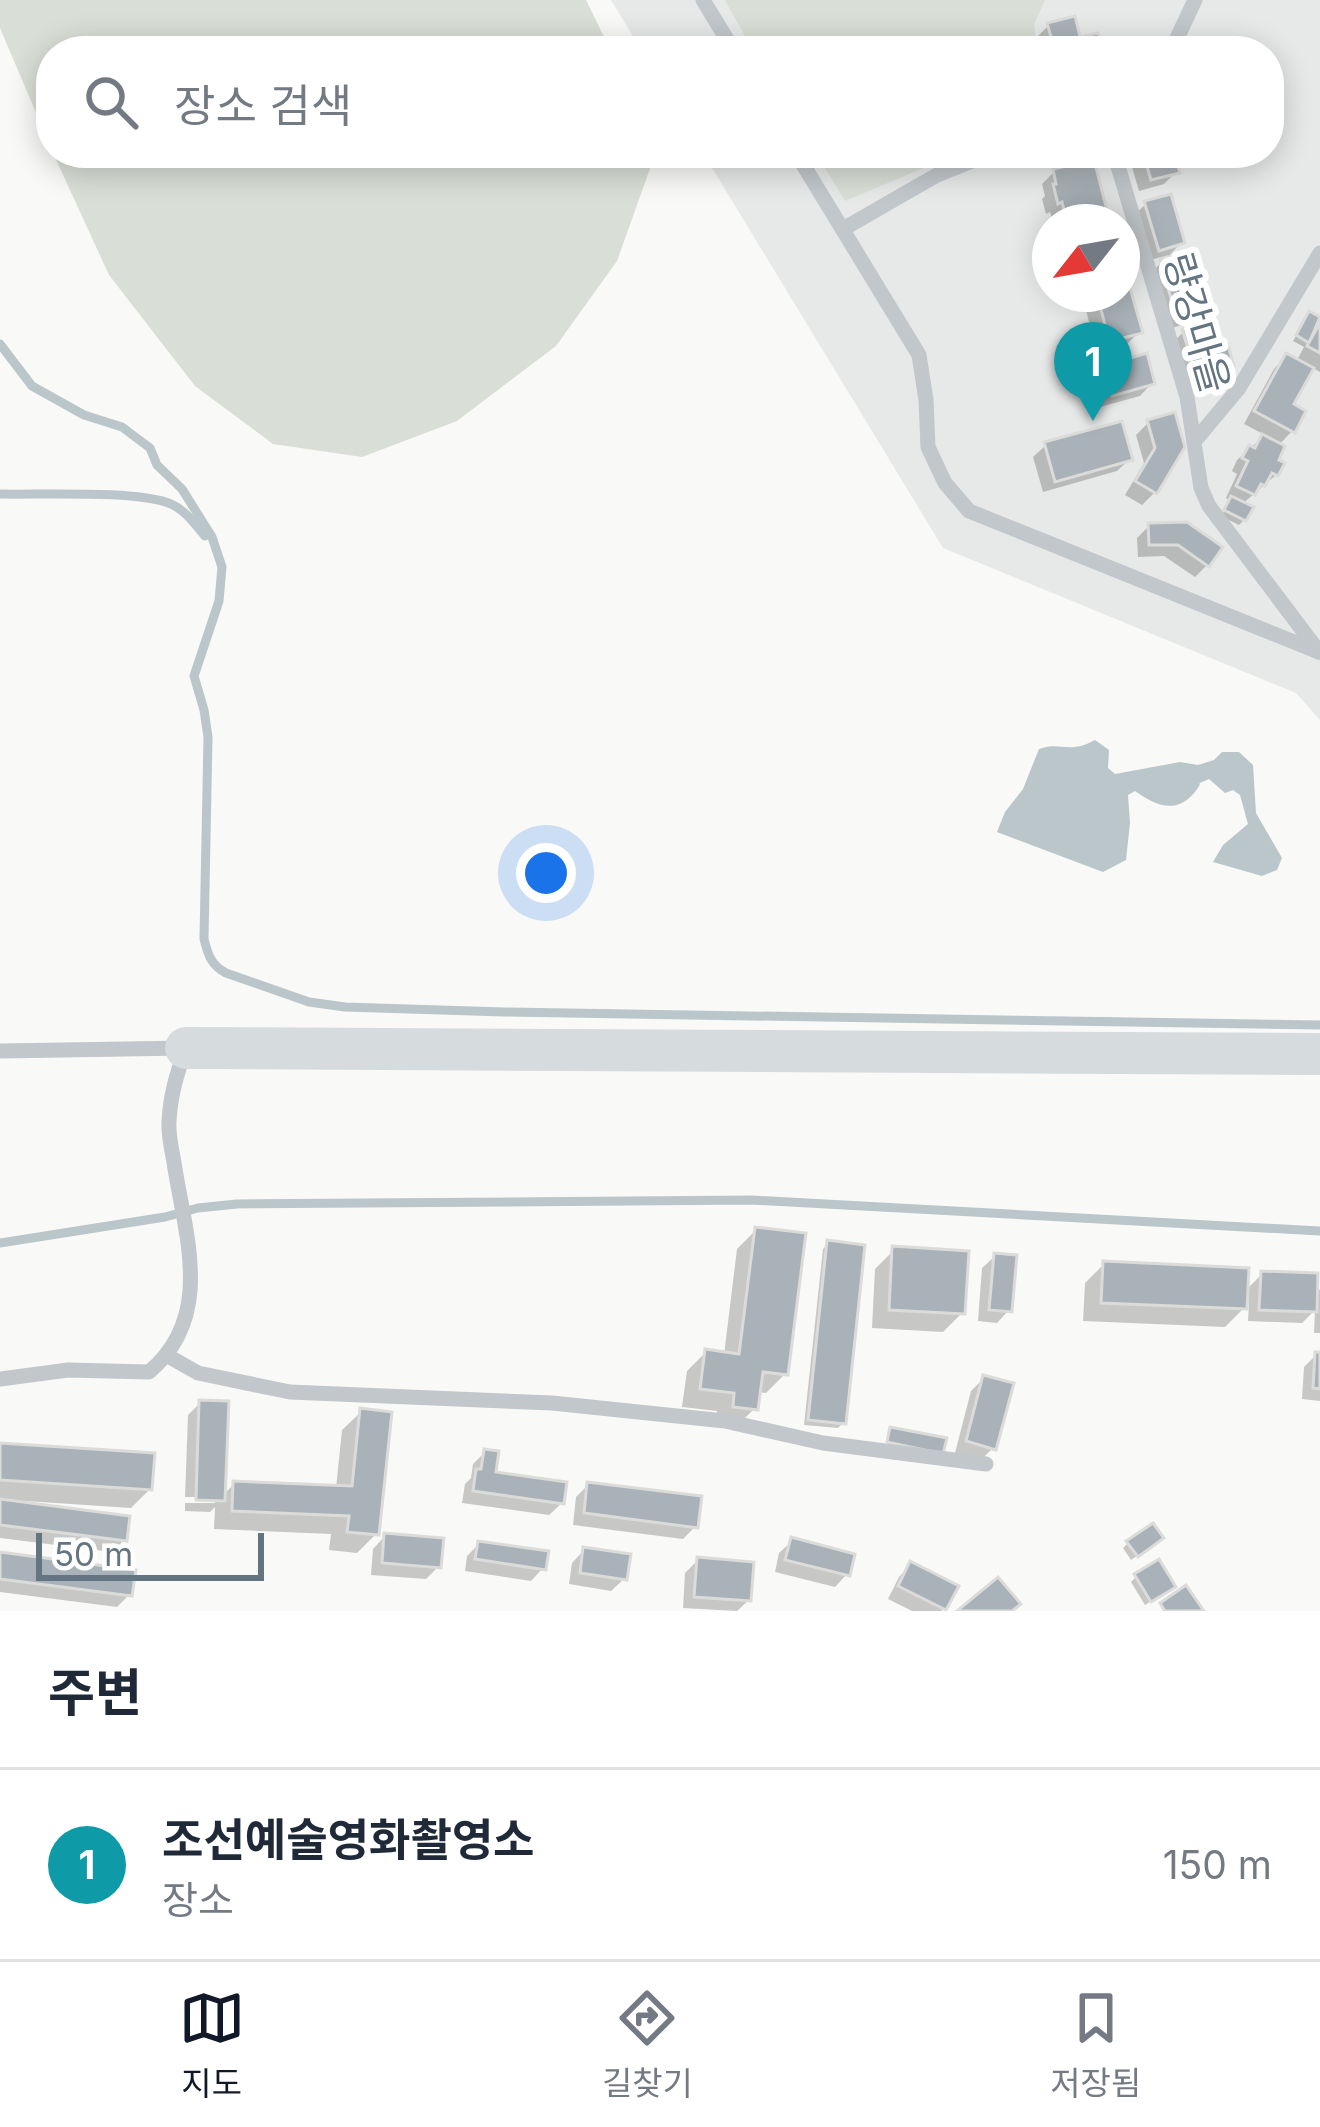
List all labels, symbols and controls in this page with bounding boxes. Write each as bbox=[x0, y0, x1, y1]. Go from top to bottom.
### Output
search box bbox=[36, 36, 1284, 168]
icon: search bbox=[78, 69, 144, 135]
text: 장소 검색 bbox=[174, 78, 352, 133]
north arrow bbox=[1032, 204, 1140, 312]
street label: 량강마을 bbox=[1155, 247, 1240, 398]
pin: 1 bbox=[1054, 322, 1132, 421]
your location bbox=[516, 843, 576, 903]
scale bar bbox=[36, 1527, 264, 1580]
text: 50 m bbox=[54, 1534, 133, 1574]
text: 주변 bbox=[48, 1662, 142, 1723]
text: 조선예술영화촬영소 bbox=[162, 1812, 535, 1867]
text: 1 bbox=[79, 1841, 95, 1888]
text: 150 m bbox=[1163, 1841, 1272, 1888]
text: 장소 bbox=[162, 1876, 234, 1923]
tab: 지도 bbox=[179, 1985, 245, 2105]
tab: 길찾기 bbox=[602, 1985, 693, 2105]
tab: 저장됨 bbox=[1050, 1985, 1141, 2105]

